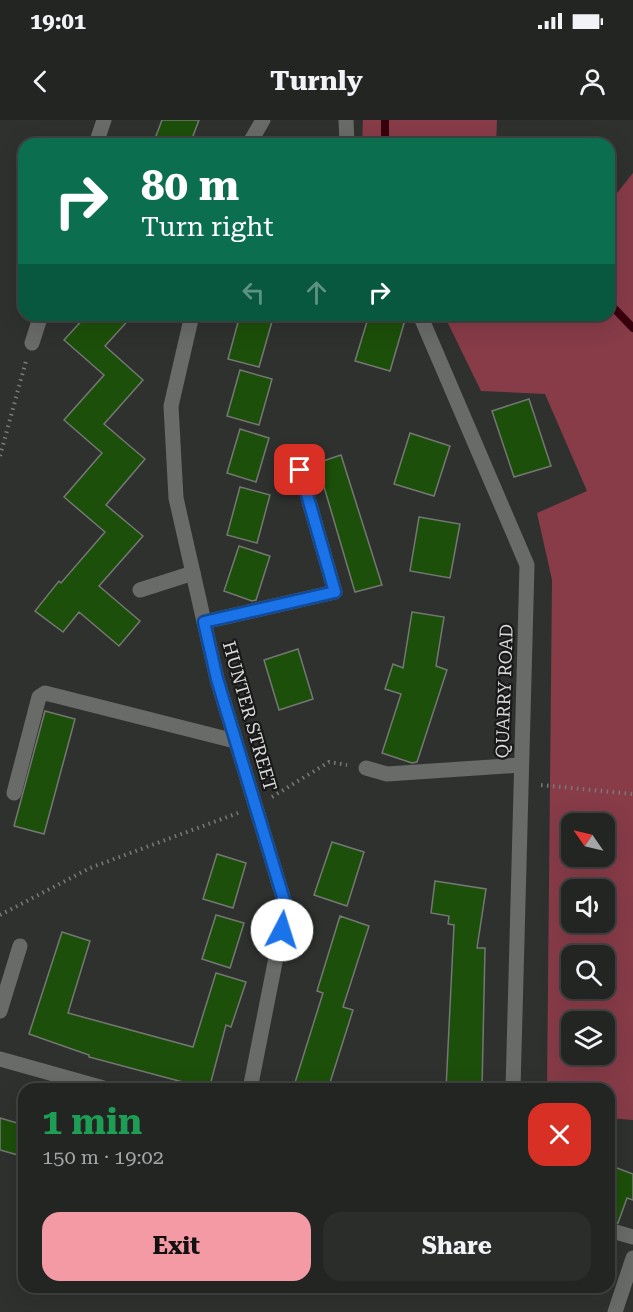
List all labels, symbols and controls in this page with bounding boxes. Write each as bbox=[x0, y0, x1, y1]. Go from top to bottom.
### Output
text: 19:01 bbox=[30, 9, 86, 34]
icon: back bbox=[24, 65, 57, 98]
text: Turnly bbox=[270, 65, 363, 97]
icon: person bbox=[576, 65, 609, 98]
text: 80 m bbox=[141, 161, 239, 210]
icon: right bbox=[42, 162, 120, 240]
text: Turn right bbox=[141, 211, 274, 243]
icon: left bbox=[237, 276, 270, 309]
icon: ahead bbox=[300, 276, 333, 309]
icon: right bbox=[363, 276, 396, 309]
pin bbox=[274, 444, 325, 495]
icon: arrive bbox=[283, 453, 316, 486]
street label: QUARRY ROAD bbox=[491, 623, 517, 759]
street label: HUNTER STREET bbox=[219, 639, 281, 793]
north arrow bbox=[561, 813, 615, 867]
map controls bbox=[561, 813, 615, 1065]
button: sound bbox=[561, 879, 615, 933]
position arrow bbox=[250, 898, 314, 962]
button: search bbox=[561, 945, 615, 999]
button: layers bbox=[561, 1011, 615, 1065]
text: 1 min bbox=[42, 1101, 142, 1143]
button: close bbox=[528, 1103, 591, 1166]
text: 150 m · 19:02 bbox=[42, 1145, 164, 1169]
button: Exit bbox=[42, 1212, 311, 1281]
button: Share bbox=[323, 1212, 591, 1281]

